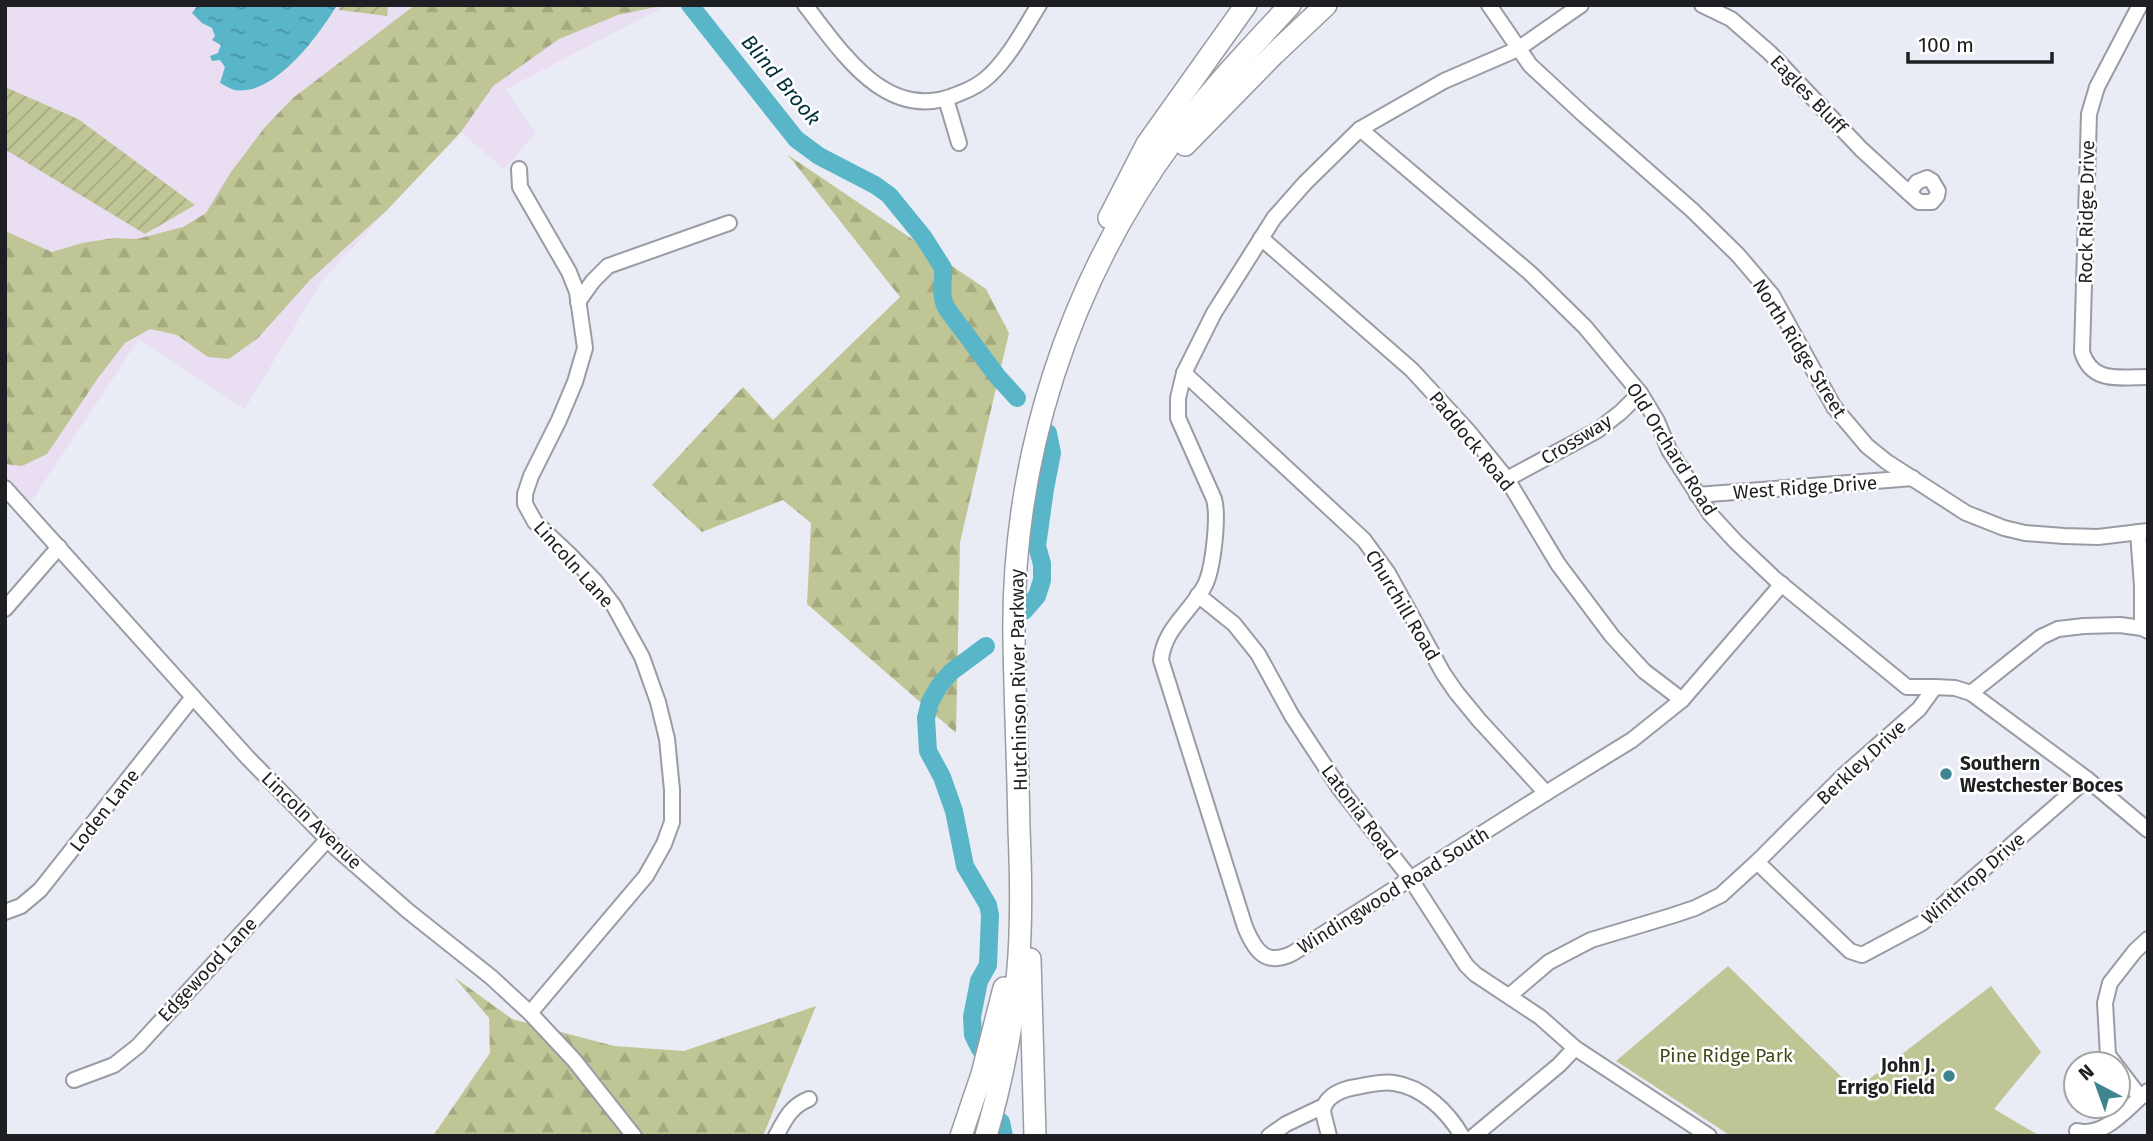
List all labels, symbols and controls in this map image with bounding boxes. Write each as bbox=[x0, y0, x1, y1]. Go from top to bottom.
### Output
scale bar bbox=[1908, 21, 2052, 65]
water label: Blind Brook bbox=[736, 29, 826, 131]
text: 100 m bbox=[1918, 32, 1974, 58]
street label: Eagles Bluff bbox=[1765, 50, 1853, 140]
street label: Rock Ridge Drive bbox=[2074, 140, 2099, 284]
street label: North Ridge Street bbox=[1748, 275, 1852, 422]
street label: Old Orchard Road bbox=[1621, 379, 1722, 520]
street label: Paddock Road bbox=[1424, 387, 1519, 496]
street label: Crossway bbox=[1537, 409, 1616, 469]
street label: West Ridge Drive bbox=[1732, 471, 1878, 504]
street label: Lincoln Lane bbox=[529, 516, 619, 612]
street label: Churchill Road bbox=[1361, 546, 1445, 665]
street label: Hutchinson River Parkway bbox=[1005, 568, 1032, 791]
street label: Berkley Drive bbox=[1812, 715, 1911, 810]
place label: Southern Westchester Boces bbox=[1960, 752, 2123, 797]
street label: Latonia Road bbox=[1316, 760, 1403, 864]
street label: Loden Lane bbox=[65, 764, 144, 856]
marker: Southern Westchester Boces bbox=[1938, 766, 1954, 782]
street label: Lincoln Avenue bbox=[257, 767, 367, 874]
street label: Windingwood Road South bbox=[1293, 822, 1493, 959]
street label: Winthrop Drive bbox=[1917, 827, 2030, 929]
street label: Edgewood Lane bbox=[153, 912, 262, 1026]
park label: Pine Ridge Park bbox=[1659, 1044, 1793, 1067]
north arrow bbox=[2062, 1050, 2132, 1120]
place label: John J. Errigo Field bbox=[1837, 1054, 1935, 1099]
text: N bbox=[2074, 1060, 2098, 1085]
marker: John J. Errigo Field bbox=[1941, 1068, 1957, 1084]

